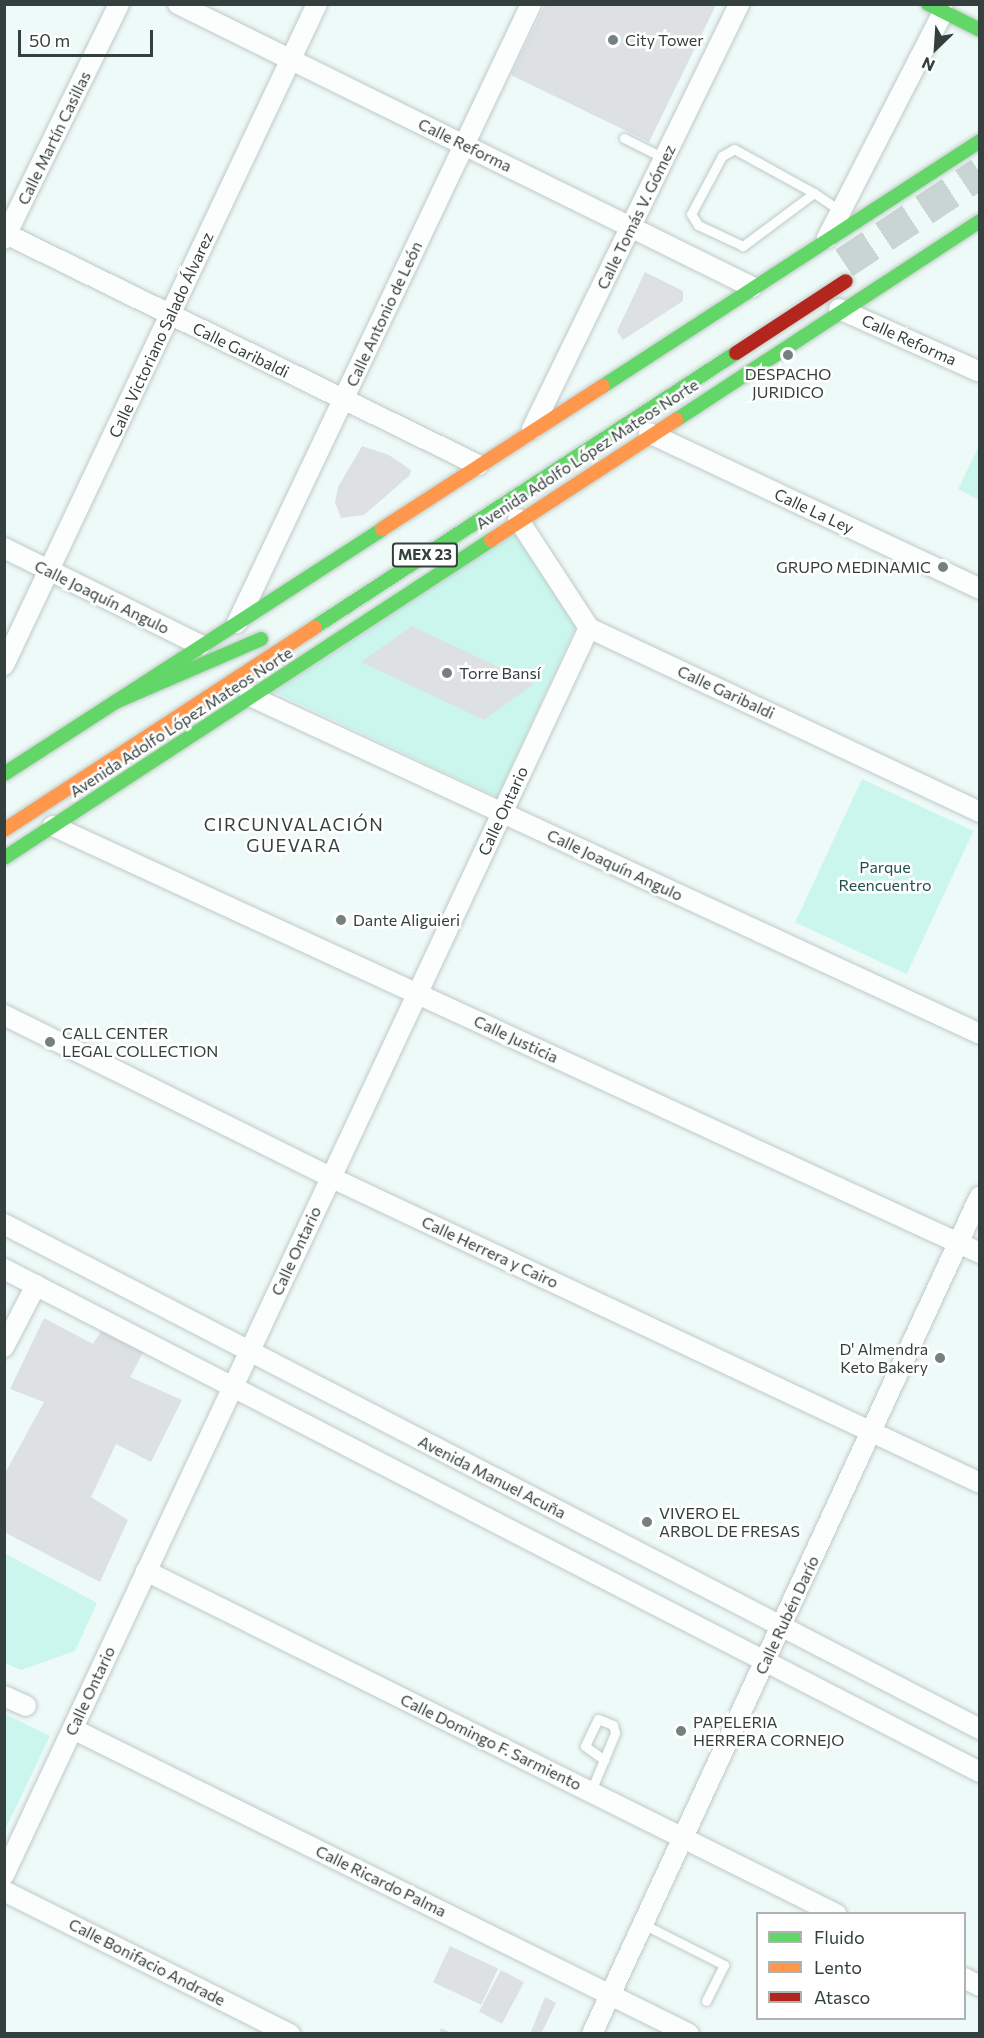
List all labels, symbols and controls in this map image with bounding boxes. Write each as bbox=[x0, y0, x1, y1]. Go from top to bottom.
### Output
scale bar bbox=[21, 18, 156, 56]
north arrow bbox=[906, 18, 966, 78]
text: 50 m bbox=[29, 29, 70, 51]
place label: City Tower bbox=[625, 30, 704, 50]
marker: City Tower bbox=[606, 33, 620, 47]
text: N bbox=[919, 54, 938, 76]
street label: Calle Martín Casillas bbox=[13, 68, 95, 208]
street label: Calle Reforma bbox=[415, 114, 515, 176]
street label: Calle Tomás V. Gómez bbox=[593, 141, 679, 293]
street label: Calle Victoriano Salado Álvarez bbox=[105, 229, 217, 441]
street label: Calle Antonio de León bbox=[342, 238, 426, 390]
street label: Calle Reforma bbox=[859, 311, 959, 369]
street label: Calle Garibaldi bbox=[190, 318, 292, 382]
marker: DESPACHO JURIDICO bbox=[781, 348, 795, 362]
place label: DESPACHO JURIDICO bbox=[745, 364, 831, 402]
street label: Avenida Adolfo López Mateos Norte bbox=[472, 375, 702, 533]
street label: Calle La Ley bbox=[771, 484, 857, 538]
road number: MEX 23 bbox=[390, 543, 460, 567]
street label: Calle Joaquín Angulo bbox=[31, 556, 173, 638]
place label: GRUPO MEDINAMIC bbox=[776, 557, 931, 577]
marker: GRUPO MEDINAMIC bbox=[936, 560, 950, 574]
street label: Avenida Adolfo López Mateos Norte bbox=[66, 643, 296, 801]
street label: Calle Garibaldi bbox=[674, 661, 778, 723]
place label: Torre Bansí bbox=[459, 663, 541, 683]
marker: Torre Bansí bbox=[440, 666, 454, 680]
street label: Calle Ontario bbox=[474, 763, 532, 859]
district label: CIRCUNVALACIÓN GUEVARA bbox=[204, 814, 384, 856]
street label: Calle Joaquín Angulo bbox=[544, 825, 686, 905]
park label: Parque Reencuentro bbox=[839, 857, 931, 895]
place label: Dante Aliguieri bbox=[353, 910, 460, 930]
marker: Dante Aliguieri bbox=[334, 913, 348, 927]
street label: Calle Justicia bbox=[471, 1011, 561, 1067]
place label: CALL CENTER LEGAL COLLECTION bbox=[62, 1023, 218, 1061]
marker: CALL CENTER LEGAL COLLECTION bbox=[43, 1035, 57, 1049]
street label: Calle Ontario bbox=[267, 1203, 325, 1299]
street label: Calle Herrera y Cairo bbox=[419, 1212, 561, 1292]
place label: D' Almendra Keto Bakery bbox=[839, 1339, 928, 1377]
marker: D' Almendra Keto Bakery bbox=[933, 1351, 947, 1365]
street label: Avenida Manuel Acuña bbox=[415, 1431, 569, 1523]
place label: VIVERO EL ARBOL DE FRESAS bbox=[659, 1503, 800, 1541]
marker: VIVERO EL ARBOL DE FRESAS bbox=[640, 1515, 654, 1529]
street label: Calle Rubén Darío bbox=[751, 1553, 823, 1677]
street label: Calle Ontario bbox=[61, 1643, 119, 1739]
street label: Calle Domingo F. Sarmiento bbox=[397, 1690, 585, 1794]
place label: PAPELERIA HERRERA CORNEJO bbox=[693, 1712, 844, 1750]
marker: PAPELERIA HERRERA CORNEJO bbox=[674, 1724, 688, 1738]
street label: Calle Ricardo Palma bbox=[313, 1841, 449, 1921]
legend bbox=[756, 1912, 966, 2020]
street label: Calle Bonifacio Andrade bbox=[66, 1914, 228, 2010]
text: Fluido bbox=[814, 1926, 865, 1948]
text: Lento bbox=[814, 1956, 862, 1978]
text: Atasco bbox=[814, 1986, 870, 2008]

